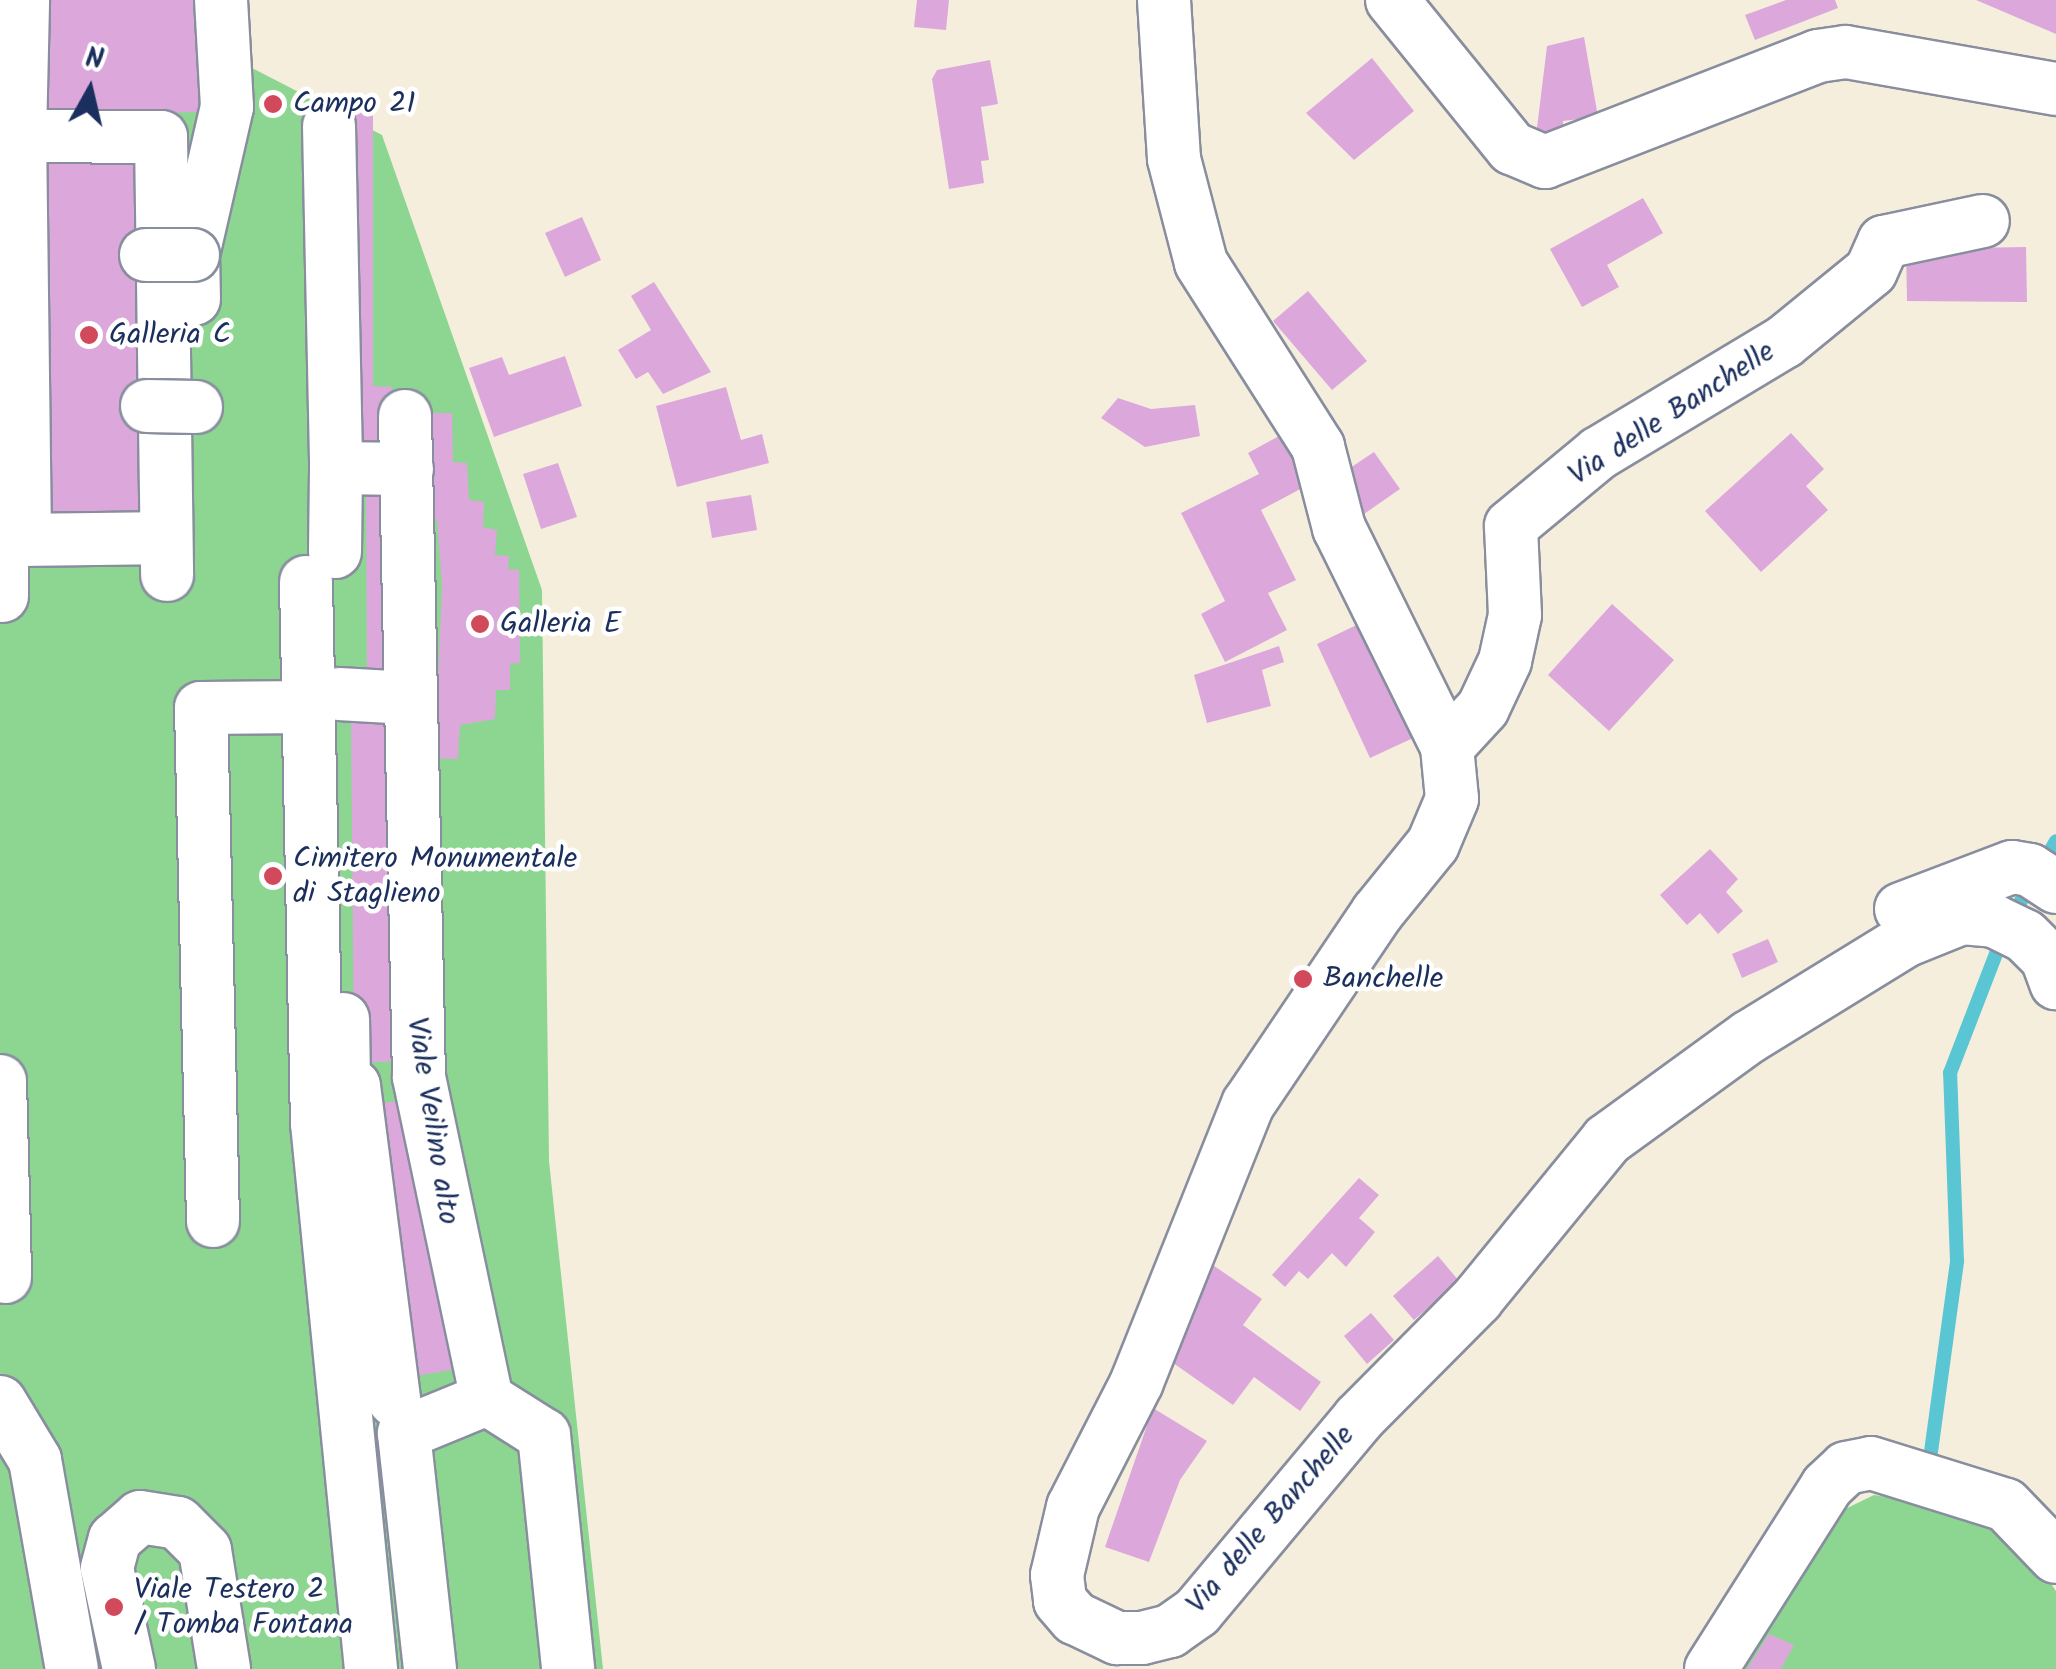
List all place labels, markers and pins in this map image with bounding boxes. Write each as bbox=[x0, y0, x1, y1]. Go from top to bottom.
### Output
place label: Campo 21 bbox=[293, 86, 416, 122]
marker: Campo 21 bbox=[262, 93, 284, 115]
place label: Galleria C bbox=[109, 317, 231, 353]
marker: Galleria C bbox=[78, 324, 100, 346]
place label: Galleria E bbox=[500, 606, 621, 642]
marker: Galleria E bbox=[469, 613, 491, 635]
place label: Cimitero Monumentale di Staglieno bbox=[293, 841, 577, 912]
marker: Cimitero Monumentale di Staglieno bbox=[262, 865, 284, 887]
place label: Banchelle bbox=[1323, 961, 1443, 997]
marker: Banchelle bbox=[1292, 968, 1314, 990]
place label: Viale Testero 2 / Tomba Fontana bbox=[134, 1572, 353, 1642]
marker: Viale Testero 2 / Tomba Fontana bbox=[103, 1596, 125, 1618]

